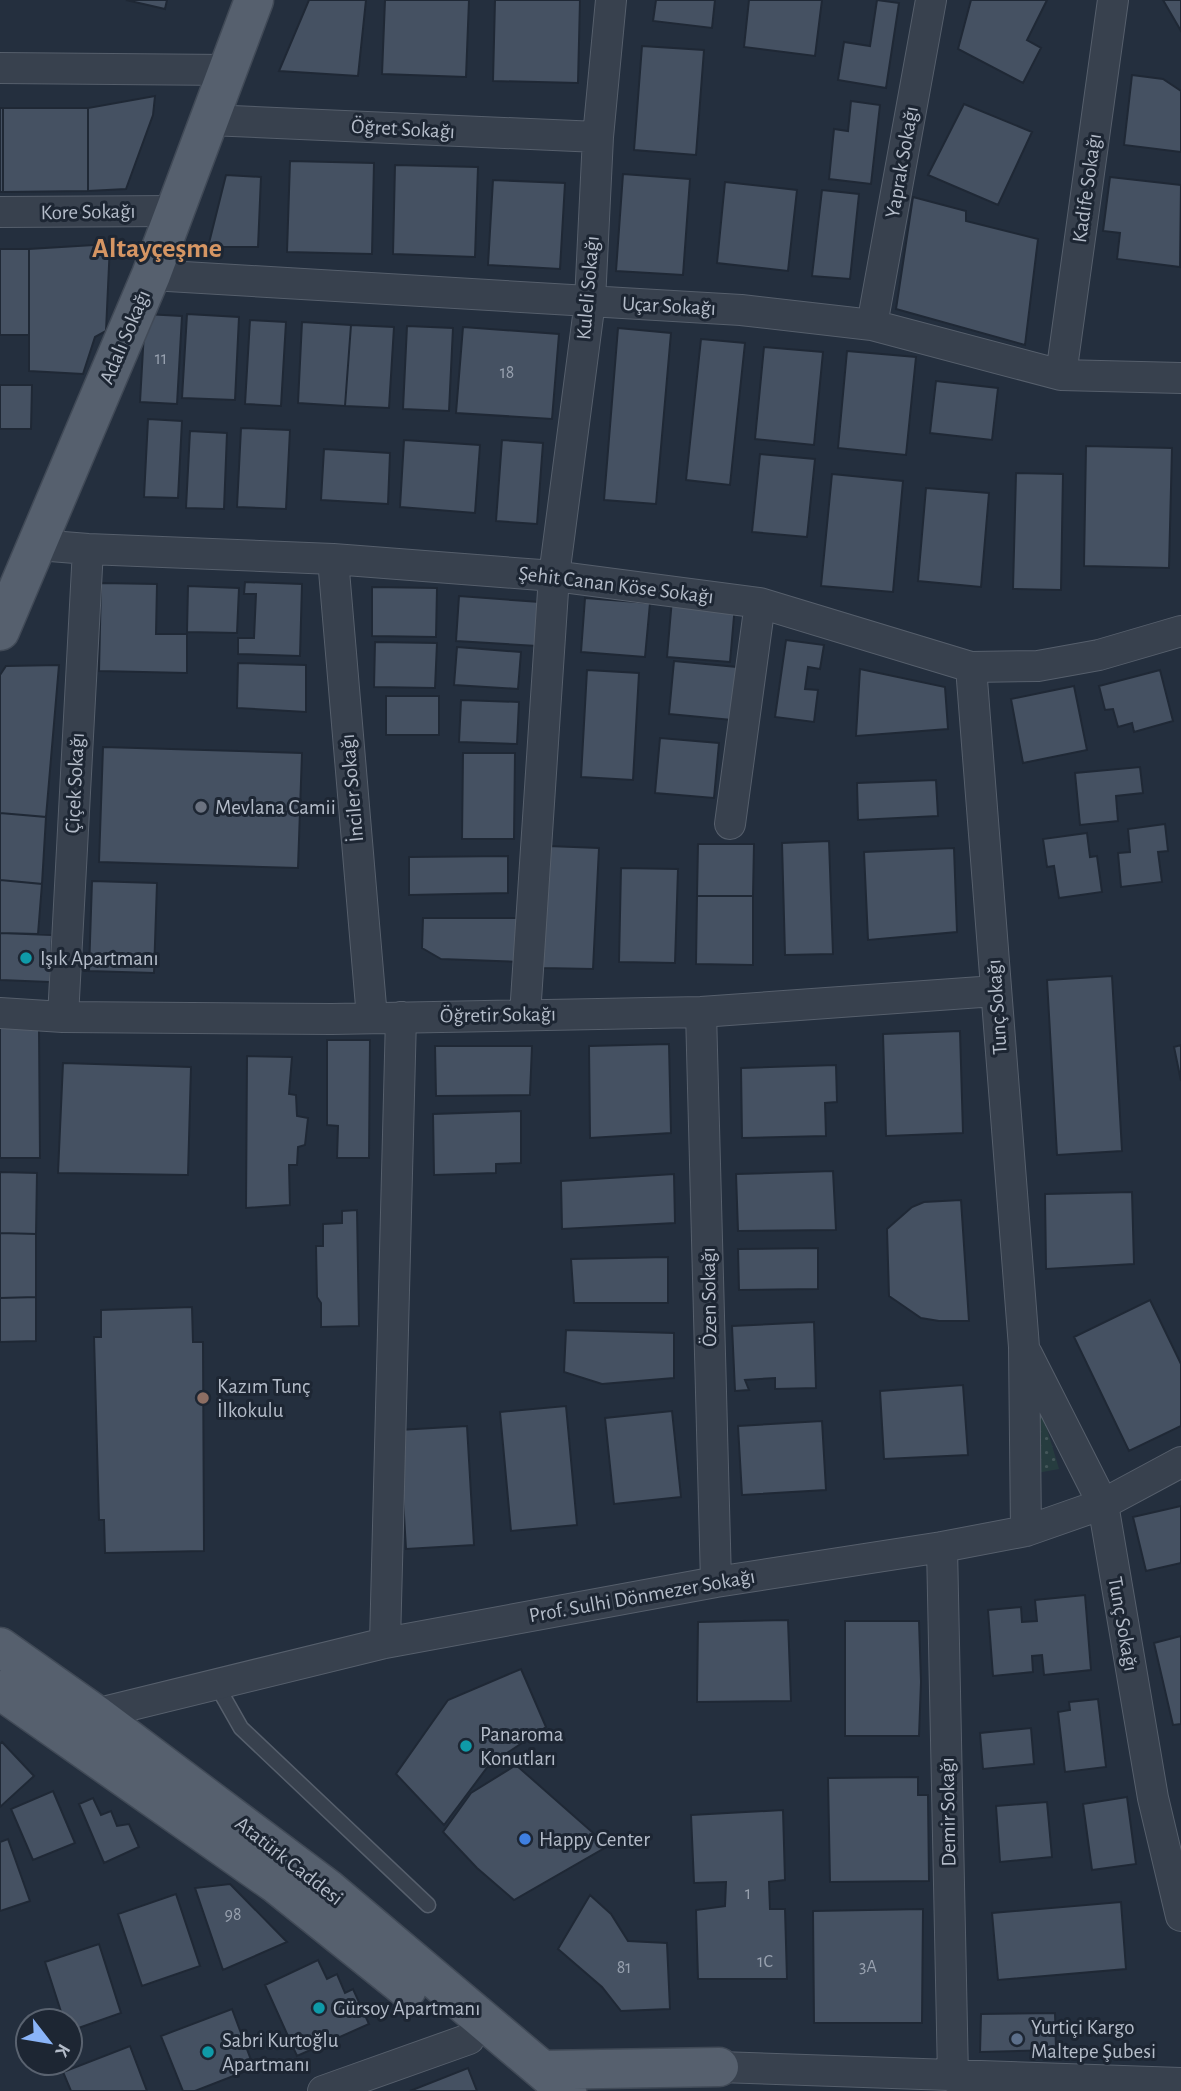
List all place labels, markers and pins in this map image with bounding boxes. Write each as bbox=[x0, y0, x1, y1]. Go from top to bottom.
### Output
place label: Mevlana Camii bbox=[215, 797, 336, 818]
marker: Mevlana Camii bbox=[193, 799, 209, 815]
place label: Işık Apartmanı bbox=[40, 948, 159, 969]
marker: Işık Apartmanı bbox=[18, 950, 34, 966]
place label: Kazım Tunç İlkokulu bbox=[217, 1376, 310, 1421]
marker: Kazım Tunç İlkokulu bbox=[195, 1390, 211, 1406]
place label: Panaroma Konutları bbox=[480, 1724, 564, 1769]
marker: Panaroma Konutları bbox=[458, 1738, 474, 1754]
place label: Happy Center bbox=[539, 1829, 650, 1850]
marker: Happy Center bbox=[517, 1831, 533, 1847]
place label: Gürsoy Apartmanı bbox=[333, 1998, 480, 2019]
marker: Gürsoy Apartmanı bbox=[311, 2000, 327, 2016]
place label: Yurtiçi Kargo Maltepe Şubesi bbox=[1031, 2017, 1156, 2062]
place label: Sabri Kurtoğlu Apartmanı bbox=[222, 2030, 339, 2075]
marker: Yurtiçi Kargo Maltepe Şubesi bbox=[1009, 2031, 1025, 2047]
marker: Sabri Kurtoğlu Apartmanı bbox=[200, 2044, 216, 2060]

